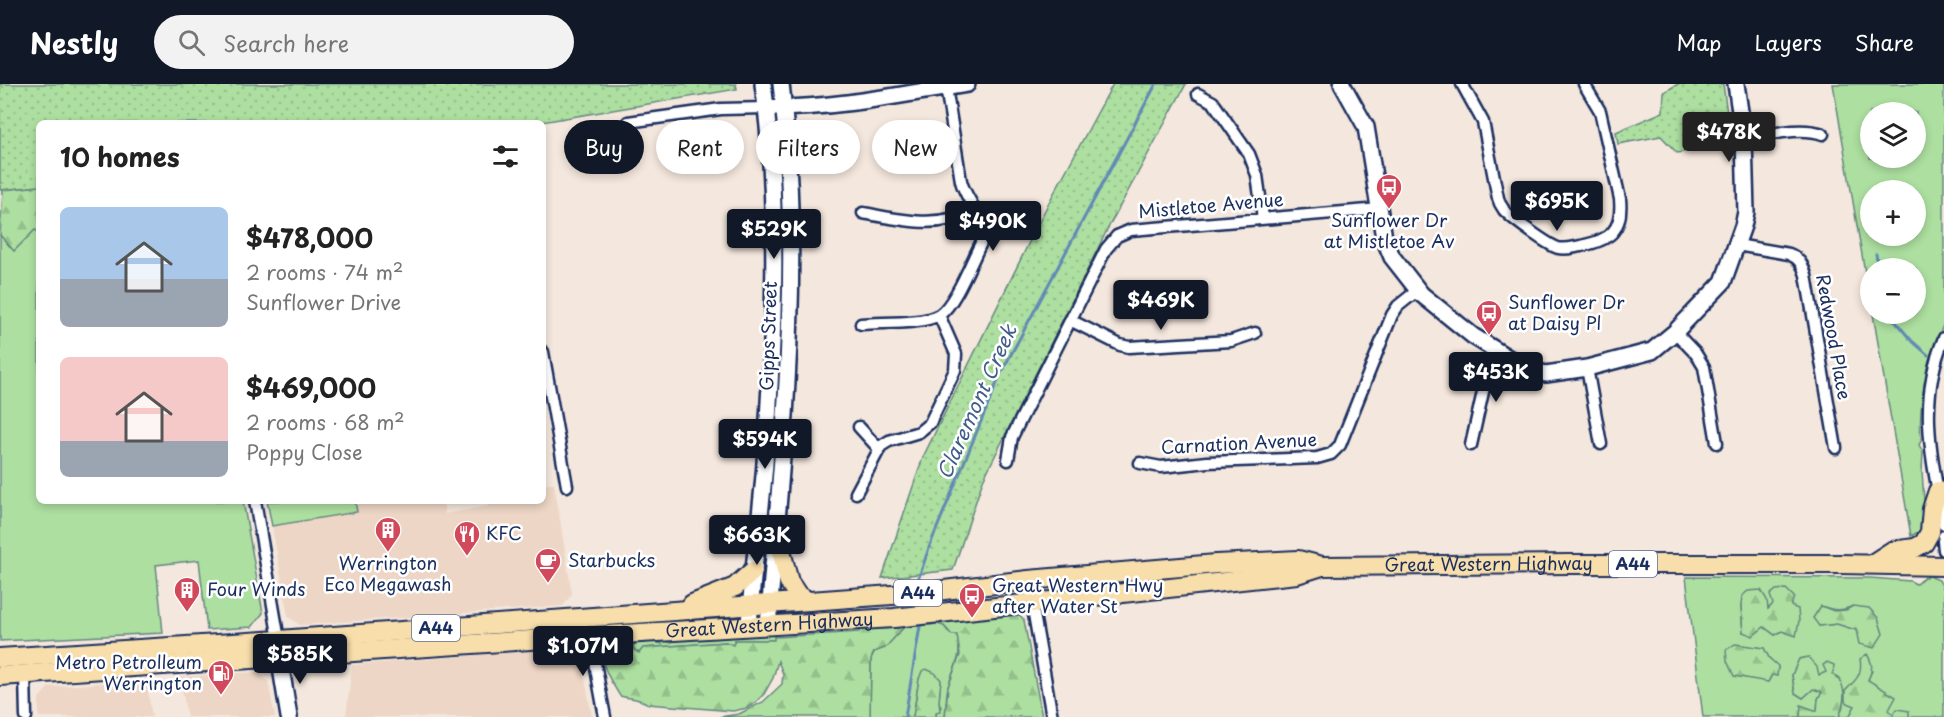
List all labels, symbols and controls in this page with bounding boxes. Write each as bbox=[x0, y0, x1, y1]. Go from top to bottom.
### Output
search box bbox=[154, 15, 574, 69]
text: Nestly bbox=[30, 21, 118, 64]
icon: search bbox=[175, 26, 208, 59]
text: Search here bbox=[223, 26, 349, 59]
text: Map bbox=[1677, 26, 1721, 58]
text: Layers bbox=[1754, 26, 1822, 58]
text: Share bbox=[1855, 26, 1914, 58]
map controls bbox=[1860, 102, 1926, 324]
button: layers bbox=[1860, 102, 1926, 168]
pin: $478K bbox=[1687, 112, 1771, 163]
text: $478K bbox=[1696, 116, 1762, 146]
chip: Buy bbox=[564, 120, 644, 174]
chip: Rent bbox=[656, 120, 744, 174]
chip: Filters bbox=[756, 120, 860, 174]
chip: New bbox=[872, 120, 958, 174]
text: 10 homes bbox=[60, 137, 180, 176]
icon: filters bbox=[489, 140, 522, 173]
bus stop icon: Sunflower Dr at Mistletoe Av bbox=[1374, 172, 1404, 210]
button: + bbox=[1860, 180, 1926, 246]
pin: $695K bbox=[1515, 181, 1599, 232]
street label: Mistletoe Avenue bbox=[1137, 185, 1285, 224]
text: $695K bbox=[1525, 185, 1589, 215]
pin: $490K bbox=[951, 201, 1035, 252]
text: $490K bbox=[959, 205, 1027, 235]
place label: Sunflower Dr at Mistletoe Av bbox=[1324, 206, 1455, 254]
pin: $529K bbox=[732, 209, 816, 260]
text: $529K bbox=[741, 213, 807, 243]
text: $478,000 bbox=[246, 218, 373, 257]
icon: home bbox=[108, 231, 180, 303]
text: 2 rooms · 74 m² bbox=[246, 257, 403, 287]
button: − bbox=[1860, 258, 1926, 324]
street label: Redwood Place bbox=[1810, 272, 1859, 402]
pin: $469K bbox=[1119, 280, 1203, 331]
street label: Gipps Street bbox=[752, 281, 783, 391]
text: $469K bbox=[1127, 284, 1195, 314]
text: Sunflower Drive bbox=[246, 287, 401, 317]
place label: Sunflower Dr at Daisy Pl bbox=[1508, 288, 1625, 336]
bus stop icon: Sunflower Dr at Daisy Pl bbox=[1474, 298, 1504, 336]
water label: Claremont Creek bbox=[929, 319, 1024, 484]
pin: $453K bbox=[1454, 352, 1538, 403]
text: $453K bbox=[1463, 356, 1529, 386]
text: $469,000 bbox=[246, 368, 376, 407]
icon: home bbox=[108, 381, 180, 453]
text: 2 rooms · 68 m² bbox=[246, 407, 405, 437]
pin: $594K bbox=[723, 419, 807, 470]
text: $594K bbox=[733, 423, 797, 453]
street label: Carnation Avenue bbox=[1160, 425, 1318, 460]
text: Poppy Close bbox=[246, 437, 363, 467]
building icon: Werrington Eco Megawash bbox=[373, 515, 403, 553]
pin: $663K bbox=[715, 515, 799, 566]
restaurant icon: KFC bbox=[452, 519, 482, 557]
place label: KFC bbox=[486, 519, 522, 546]
text: $663K bbox=[723, 519, 791, 549]
cafe icon: Starbucks bbox=[533, 546, 563, 584]
place label: Starbucks bbox=[568, 546, 655, 573]
place label: Werrington Eco Megawash bbox=[324, 549, 452, 597]
street label: Great Western Highway bbox=[1384, 549, 1593, 577]
road number: A44 bbox=[1609, 551, 1657, 577]
place label: Great Western Hwy after Water St bbox=[992, 571, 1163, 619]
building icon: Four Winds bbox=[172, 575, 202, 613]
place label: Four Winds bbox=[207, 575, 305, 602]
road number: A44 bbox=[894, 580, 942, 606]
bus stop icon: Great Western Hwy after Water St bbox=[957, 581, 987, 619]
street label: Great Western Highway bbox=[665, 604, 874, 644]
road number: A44 bbox=[412, 615, 460, 641]
pin: $1.07M bbox=[534, 626, 632, 677]
text: $1.07M bbox=[547, 630, 619, 660]
pin: $585K bbox=[258, 634, 342, 685]
text: $585K bbox=[267, 638, 333, 668]
place label: Metro Petrolleum Werrington bbox=[55, 648, 202, 696]
fuel station icon: Metro Petrolleum Werrington bbox=[206, 658, 236, 696]

